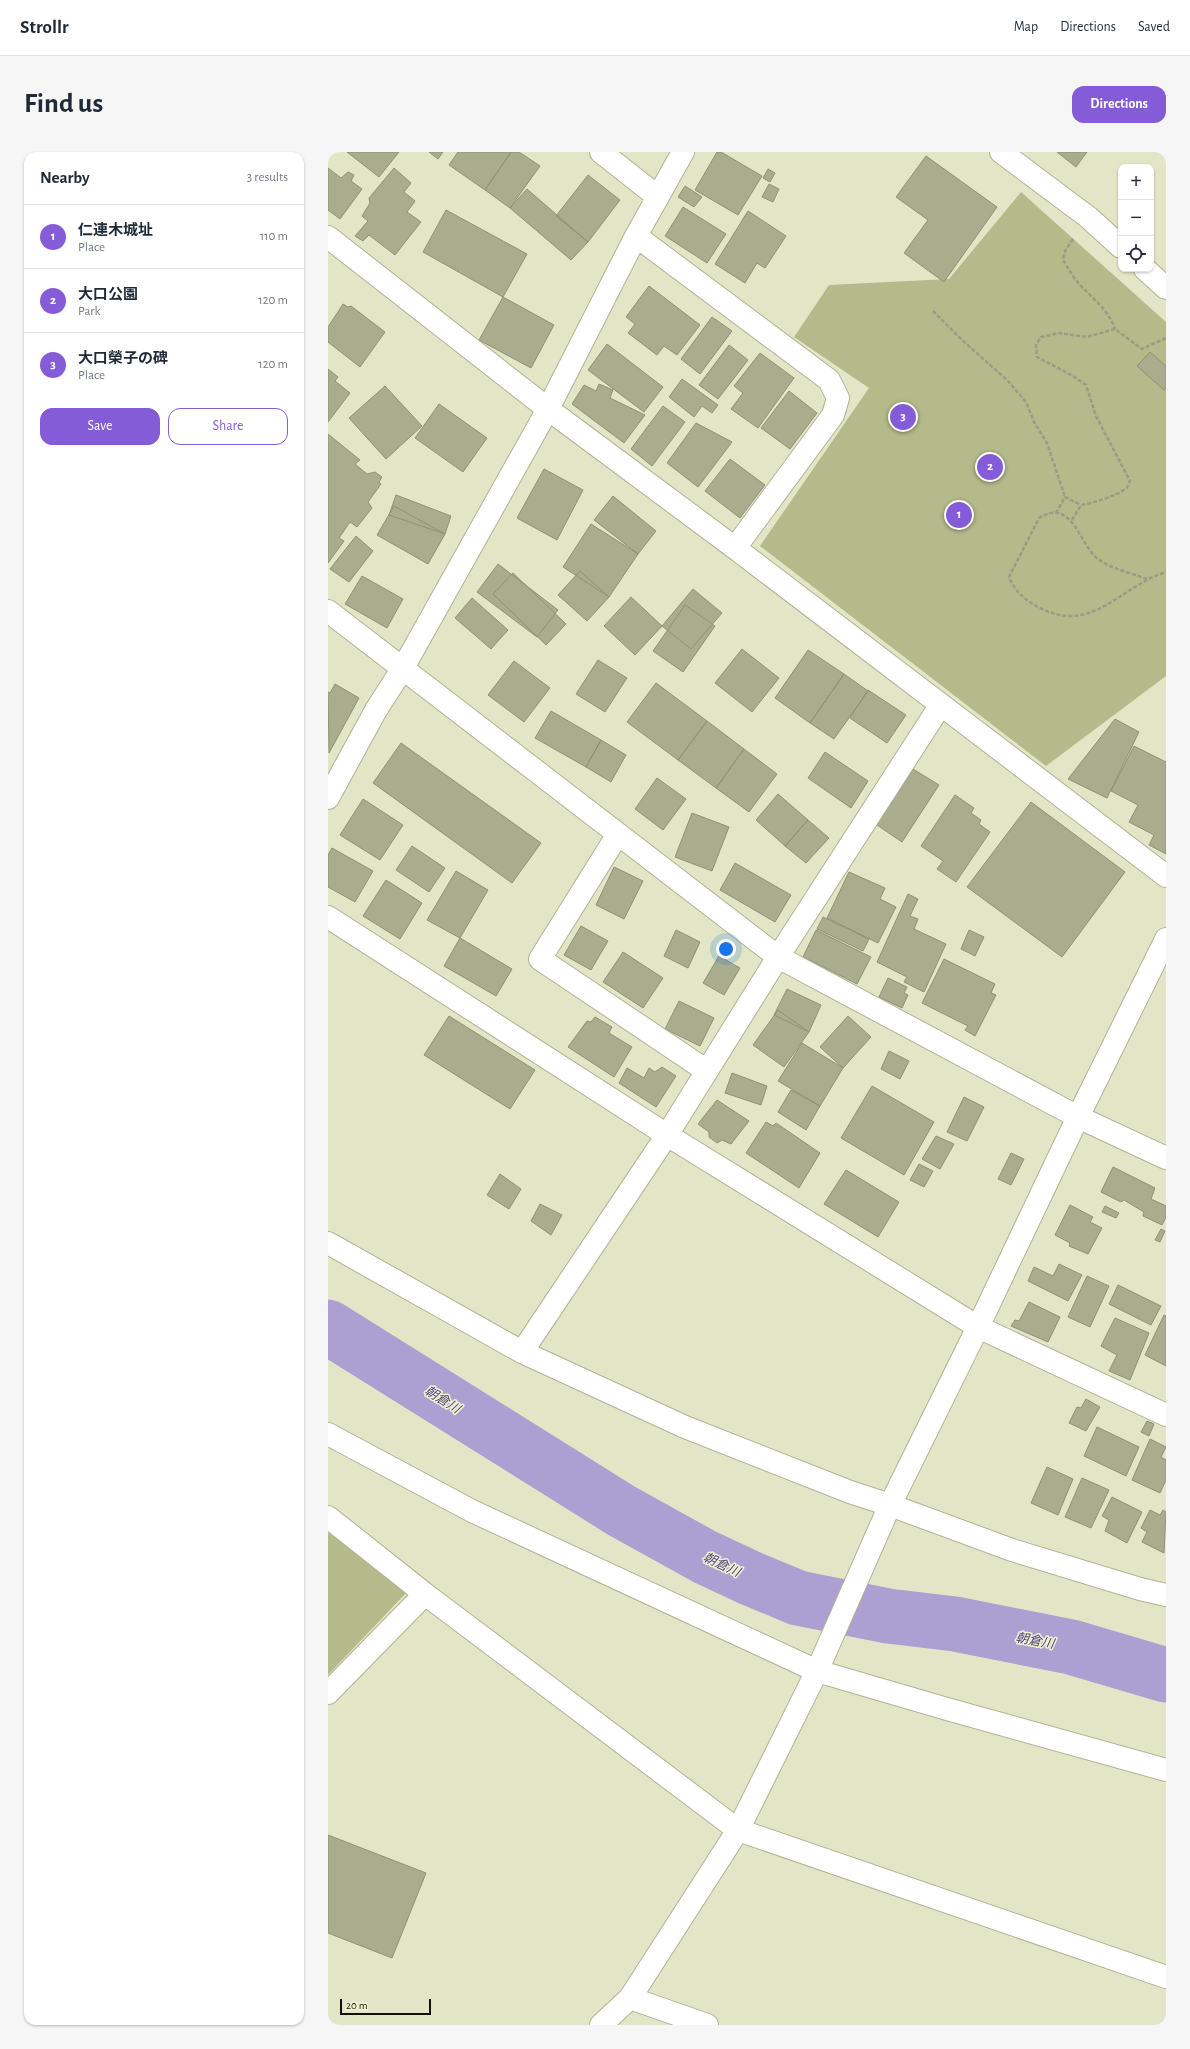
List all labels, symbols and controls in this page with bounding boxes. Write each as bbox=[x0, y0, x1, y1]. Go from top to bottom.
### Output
text: Strollr bbox=[20, 18, 69, 37]
text: Map bbox=[1014, 20, 1038, 34]
text: Directions bbox=[1060, 20, 1116, 34]
text: Saved bbox=[1138, 20, 1170, 34]
button: Directions bbox=[1072, 86, 1166, 123]
text: Find us bbox=[24, 90, 103, 118]
map controls bbox=[1118, 164, 1154, 272]
button: + bbox=[1118, 164, 1154, 200]
text: Nearby bbox=[40, 169, 90, 186]
text: 3 results bbox=[247, 171, 288, 184]
button: − bbox=[1118, 200, 1154, 236]
text: 仁連木城址 bbox=[78, 223, 153, 238]
text: 1 bbox=[51, 230, 55, 243]
text: 110 m bbox=[260, 230, 288, 243]
button: locate bbox=[1118, 236, 1154, 272]
text: Place bbox=[78, 241, 105, 254]
text: 大口公園 bbox=[78, 287, 138, 302]
text: 2 bbox=[50, 294, 56, 307]
text: 120 m bbox=[258, 294, 288, 307]
text: Park bbox=[78, 305, 100, 318]
text: 大口榮子の碑 bbox=[78, 351, 168, 366]
text: 3 bbox=[50, 358, 56, 371]
text: 120 m bbox=[258, 358, 288, 371]
text: Place bbox=[78, 369, 105, 382]
pin: 3 bbox=[890, 402, 916, 432]
button: Save bbox=[40, 408, 160, 445]
button: Share bbox=[168, 408, 288, 445]
pin: 2 bbox=[977, 452, 1003, 482]
pin: 1 bbox=[946, 500, 972, 530]
your location bbox=[716, 939, 736, 959]
water label: 朝倉川 bbox=[422, 1384, 464, 1417]
water label: 朝倉川 bbox=[701, 1550, 744, 1580]
water label: 朝倉川 bbox=[1014, 1631, 1057, 1652]
scale bar bbox=[340, 1997, 431, 2016]
text: 20 m bbox=[346, 2000, 367, 2011]

